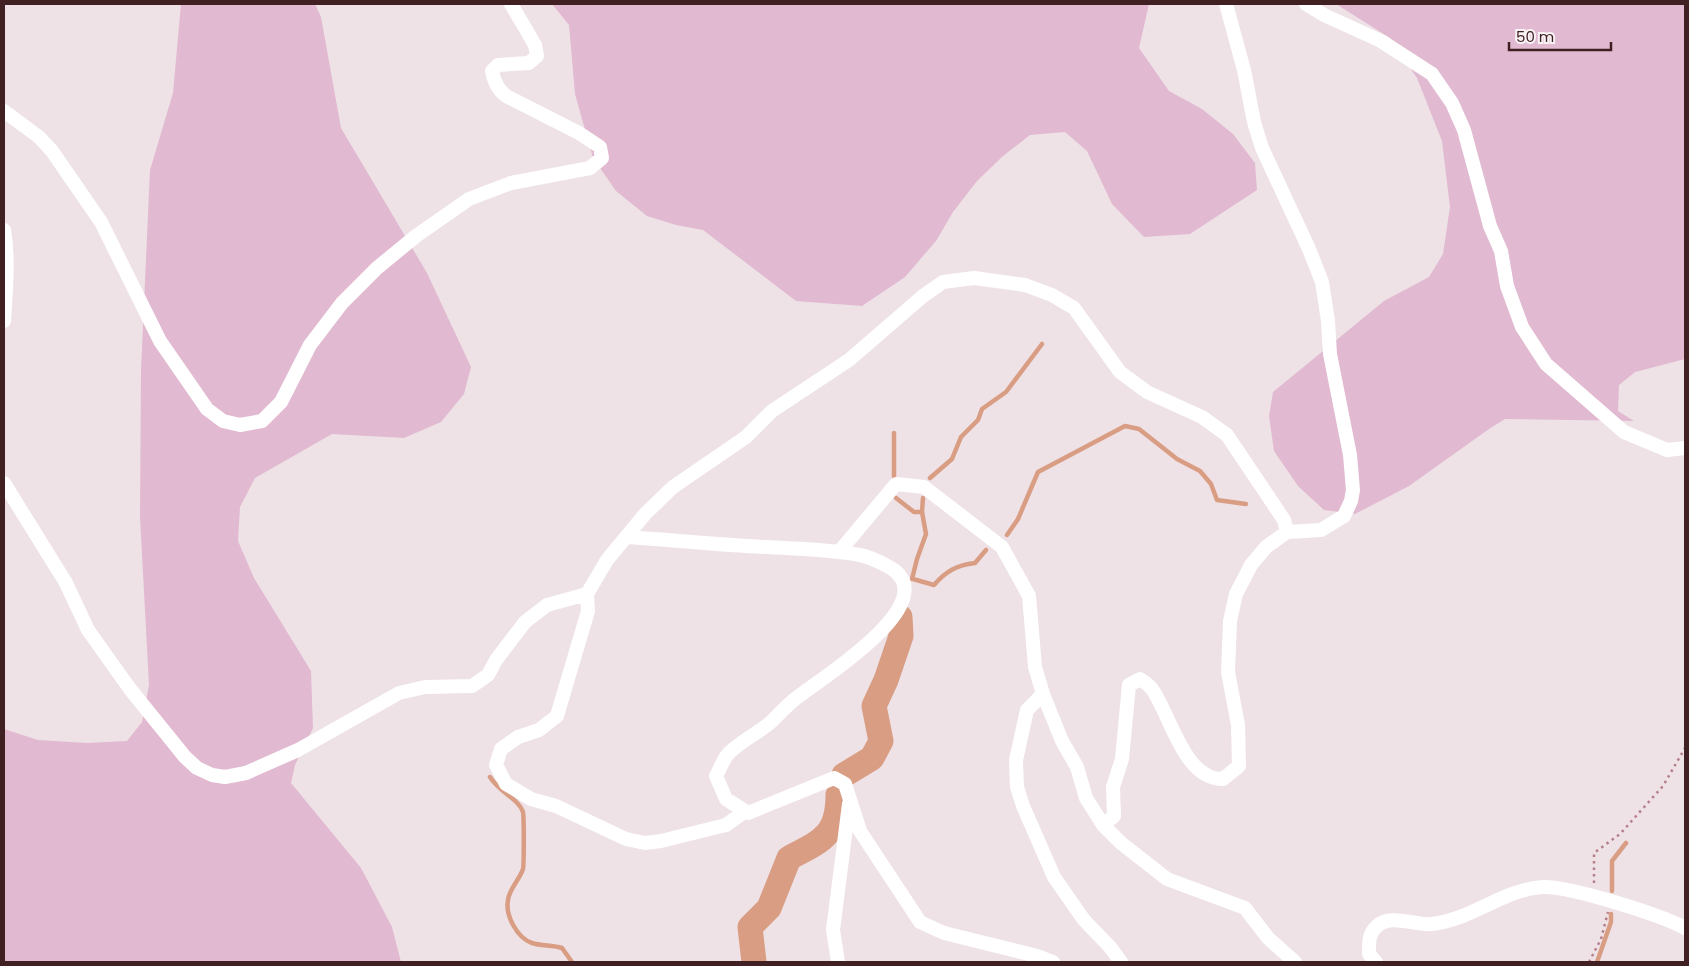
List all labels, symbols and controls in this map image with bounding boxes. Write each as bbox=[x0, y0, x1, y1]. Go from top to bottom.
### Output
scale bar bbox=[1509, 20, 1612, 52]
text: 50 m bbox=[1516, 26, 1554, 47]

